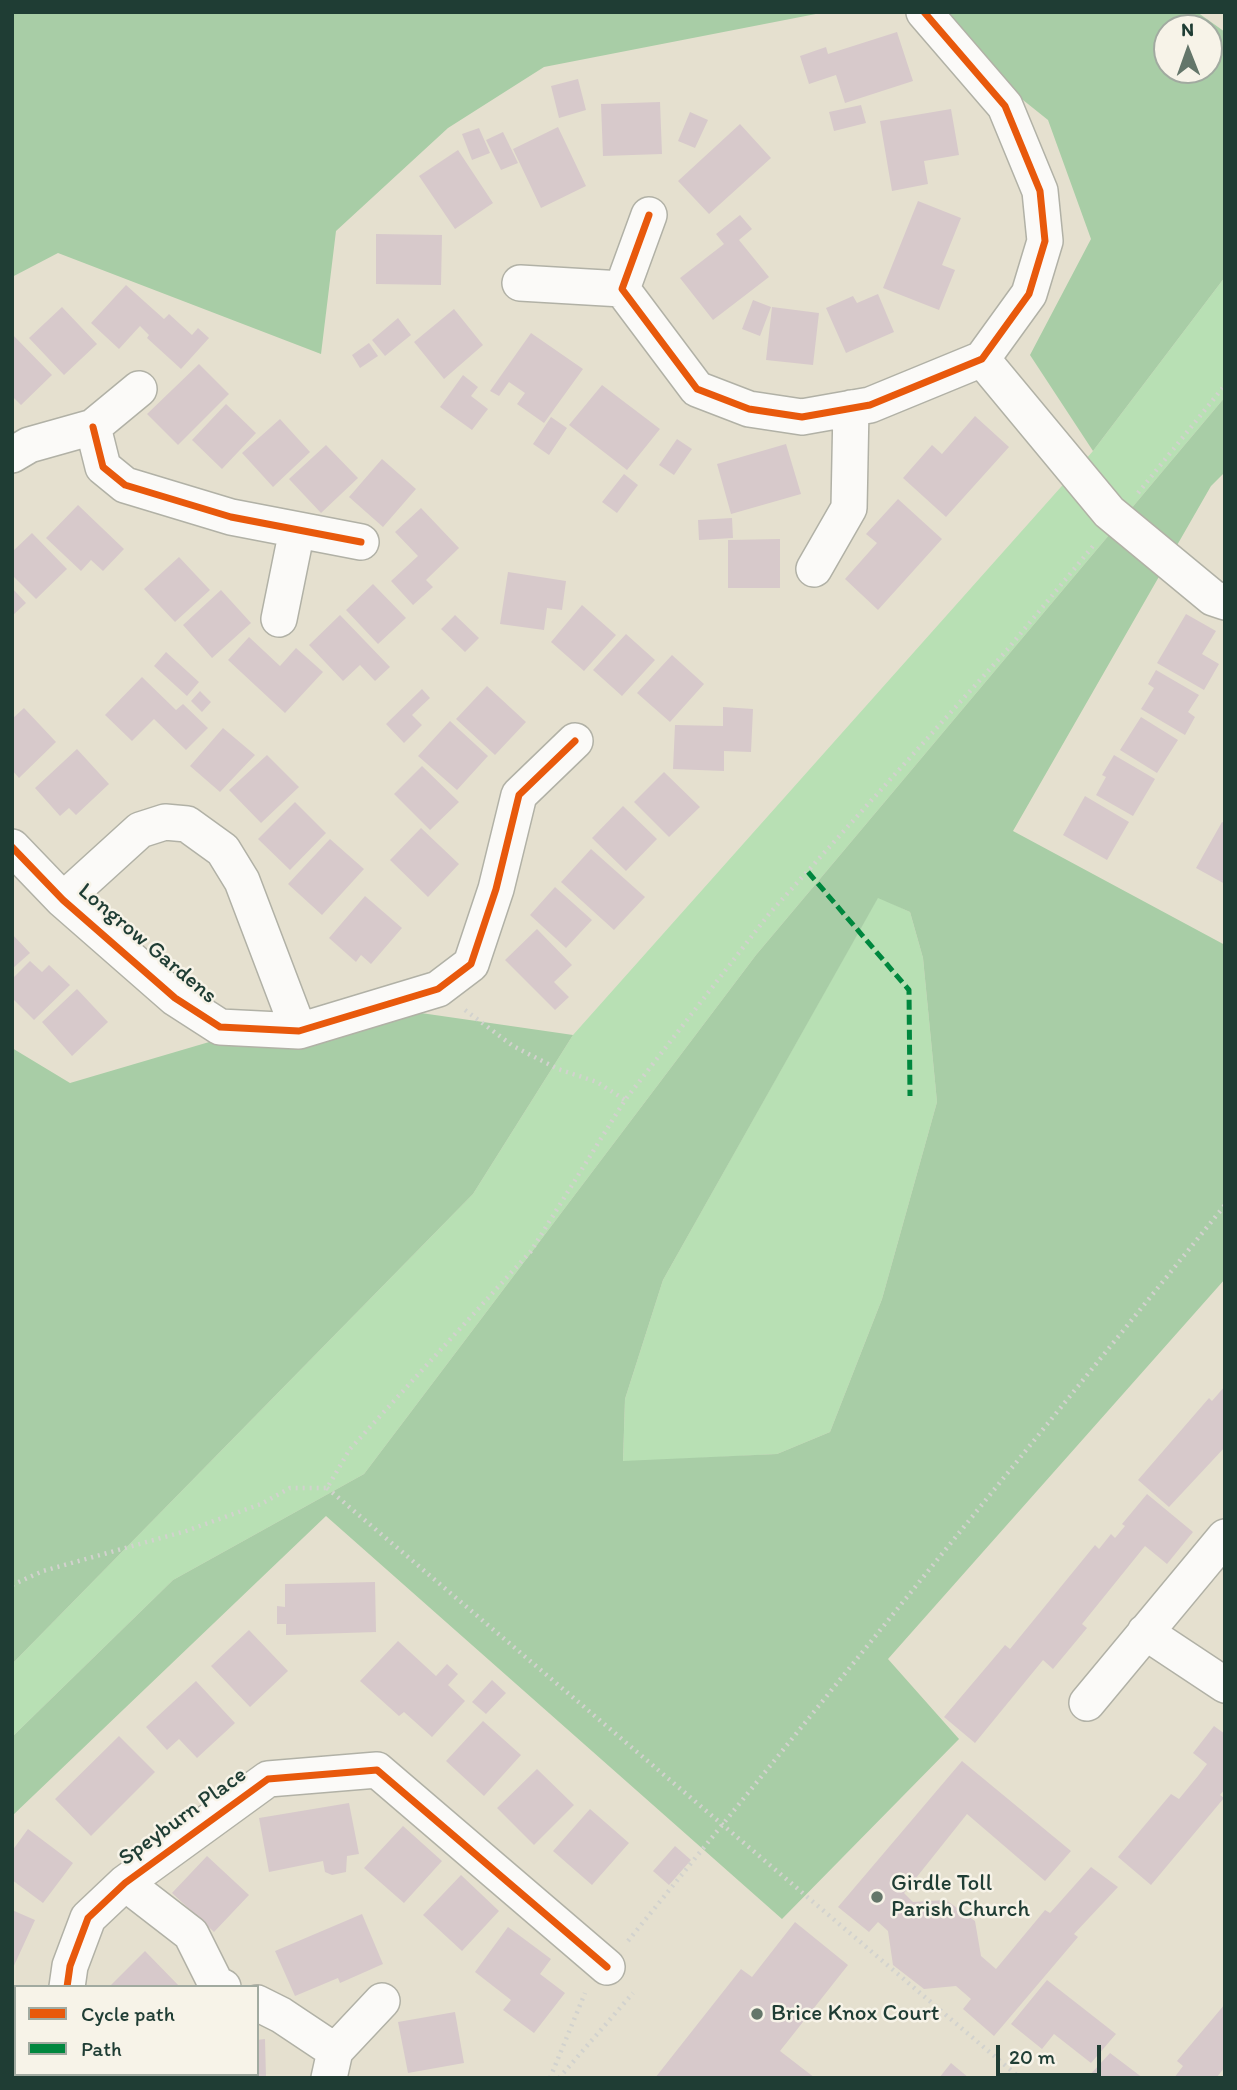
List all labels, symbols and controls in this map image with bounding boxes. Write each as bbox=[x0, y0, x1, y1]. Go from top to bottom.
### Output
north arrow bbox=[1153, 14, 1223, 84]
text: N bbox=[1181, 18, 1194, 41]
street label: Longrow Gardens bbox=[72, 878, 222, 1010]
street label: Speyburn Place bbox=[114, 1761, 252, 1873]
place label: Girdle Toll Parish Church bbox=[891, 1870, 1030, 1924]
marker: Girdle Toll Parish Church bbox=[869, 1889, 885, 1905]
legend bbox=[14, 1985, 259, 2076]
place label: Brice Knox Court bbox=[771, 2000, 939, 2028]
text: Cycle path bbox=[81, 2001, 175, 2026]
marker: Brice Knox Court bbox=[749, 2006, 765, 2022]
scale bar bbox=[999, 2030, 1104, 2074]
text: Path bbox=[81, 2036, 122, 2061]
text: 20 m bbox=[1009, 2044, 1055, 2069]

